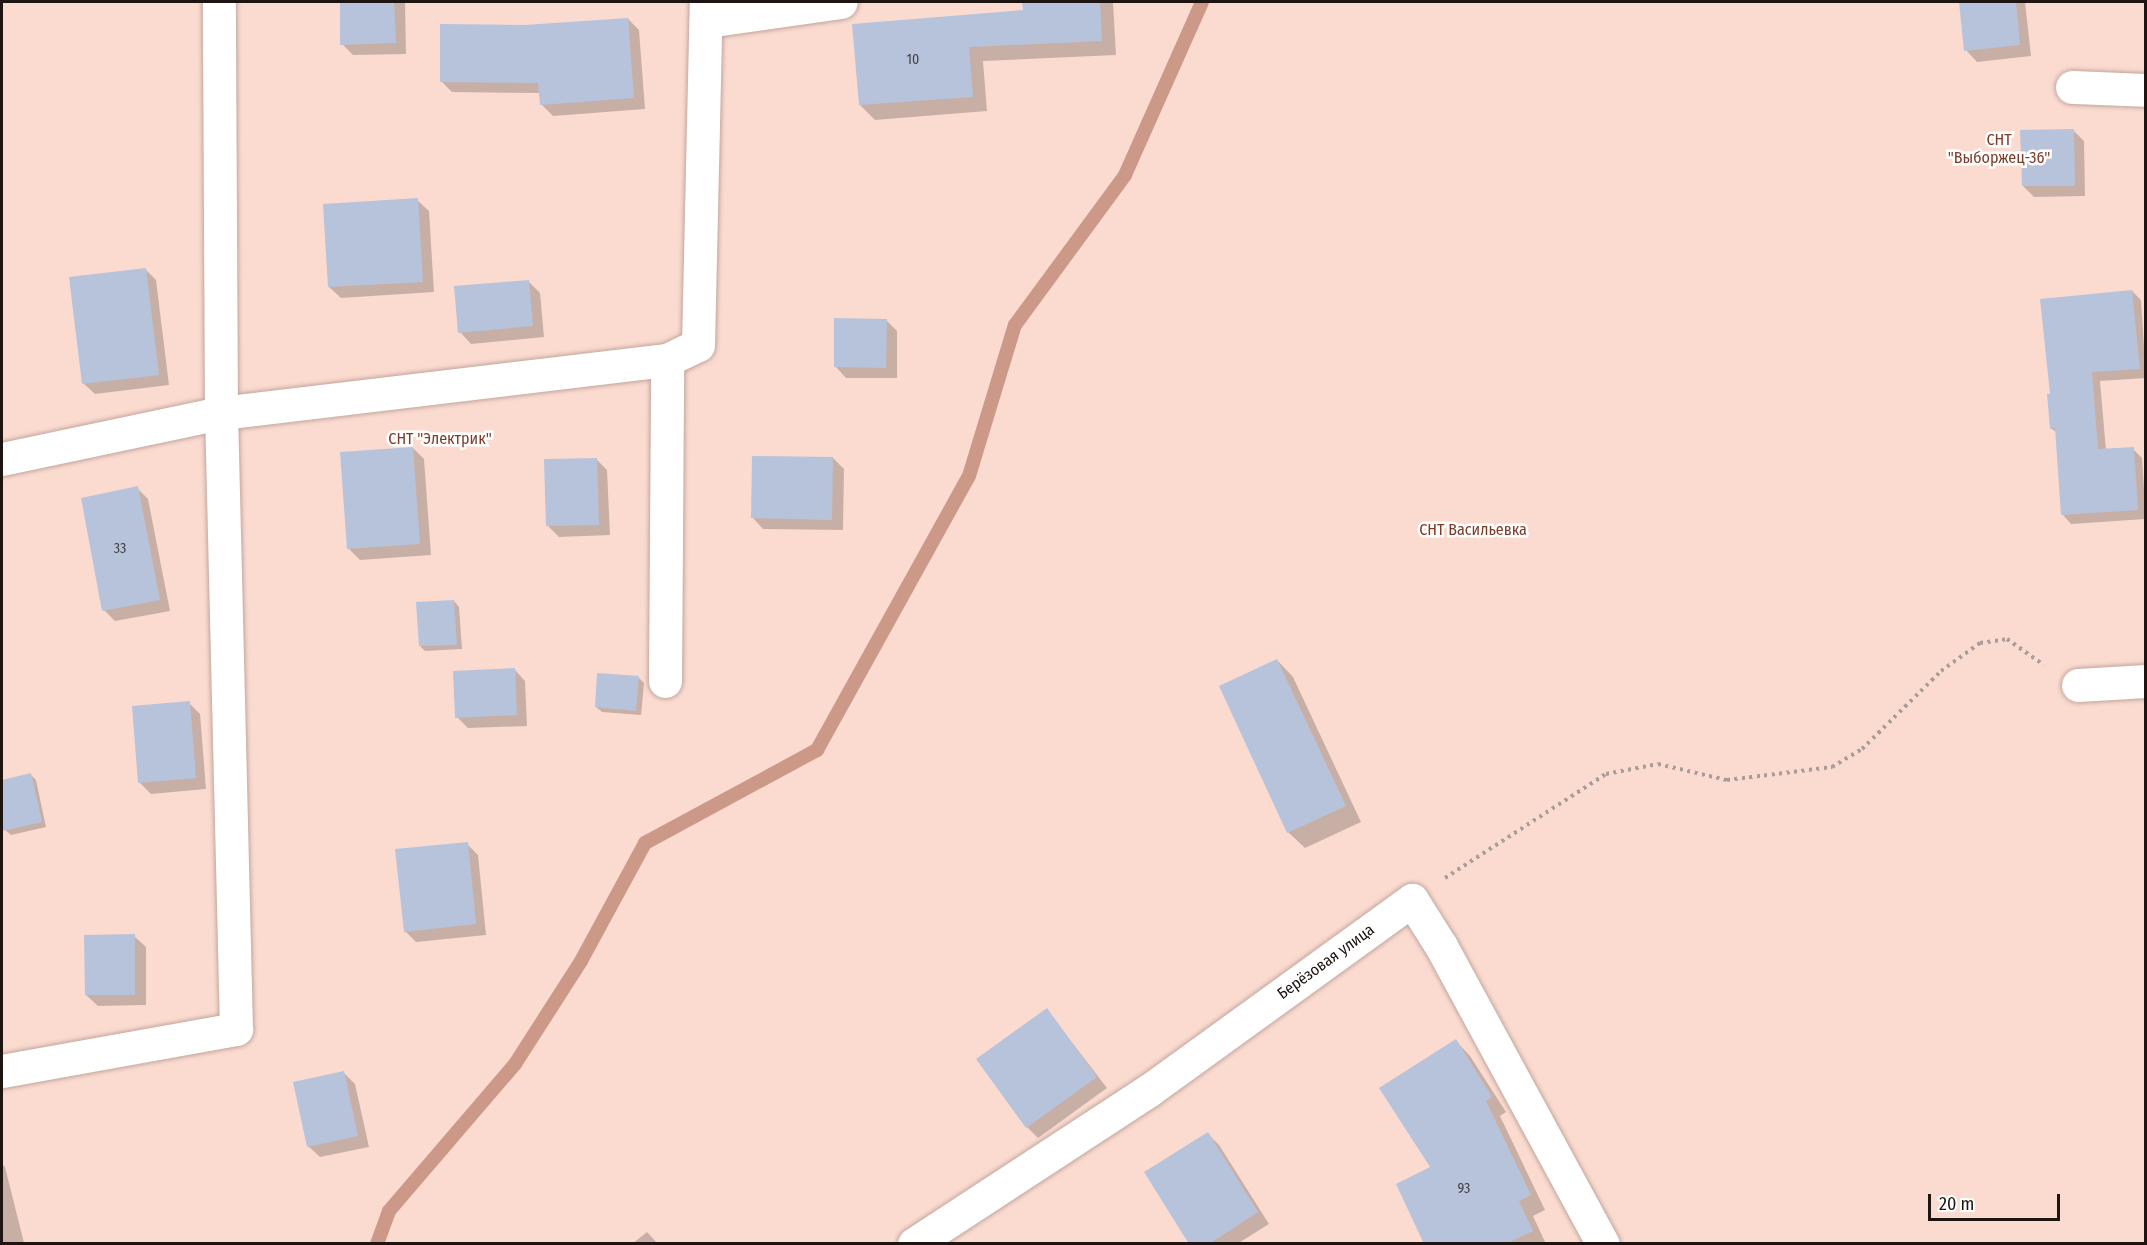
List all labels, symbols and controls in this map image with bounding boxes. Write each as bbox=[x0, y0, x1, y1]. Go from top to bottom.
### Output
house number: 10 bbox=[907, 52, 919, 68]
park label: СНТ "Выборжец-36" bbox=[1948, 130, 2050, 168]
park label: СНТ "Электрик" bbox=[388, 429, 492, 449]
park label: СНТ Васильевка bbox=[1419, 520, 1527, 540]
house number: 33 bbox=[114, 541, 126, 557]
street label: Берёзовая улица bbox=[1274, 920, 1378, 1004]
house number: 93 bbox=[1458, 1181, 1470, 1197]
scale bar bbox=[1931, 1182, 2063, 1220]
text: 20 m bbox=[1939, 1193, 1974, 1215]

